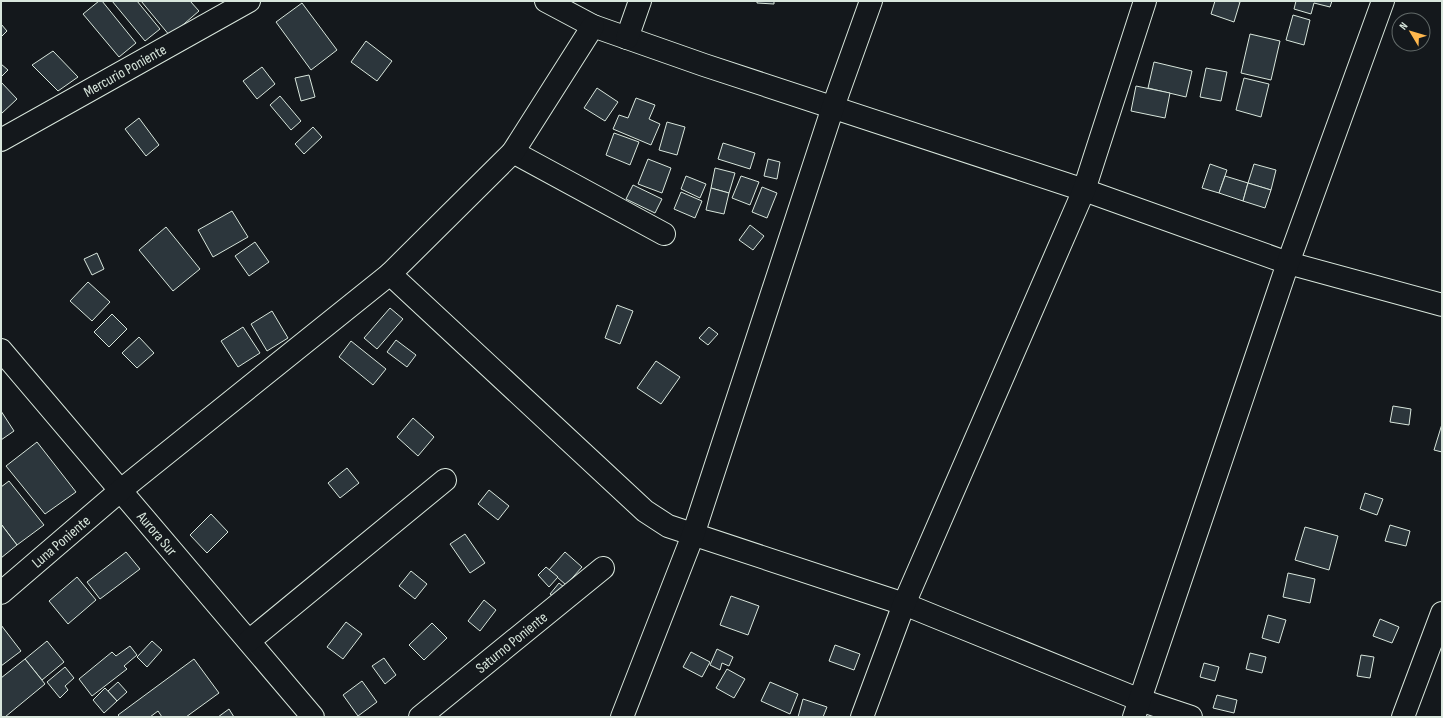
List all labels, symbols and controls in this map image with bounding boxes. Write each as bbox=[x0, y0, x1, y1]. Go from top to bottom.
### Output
north arrow bbox=[1391, 12, 1431, 52]
text: N bbox=[1397, 20, 1411, 32]
street label: Mercurio Poniente bbox=[80, 40, 170, 102]
street label: Aurora Sur bbox=[132, 507, 181, 561]
street label: Luna Poniente bbox=[28, 511, 95, 572]
street label: Saturno Poniente bbox=[472, 608, 552, 678]

